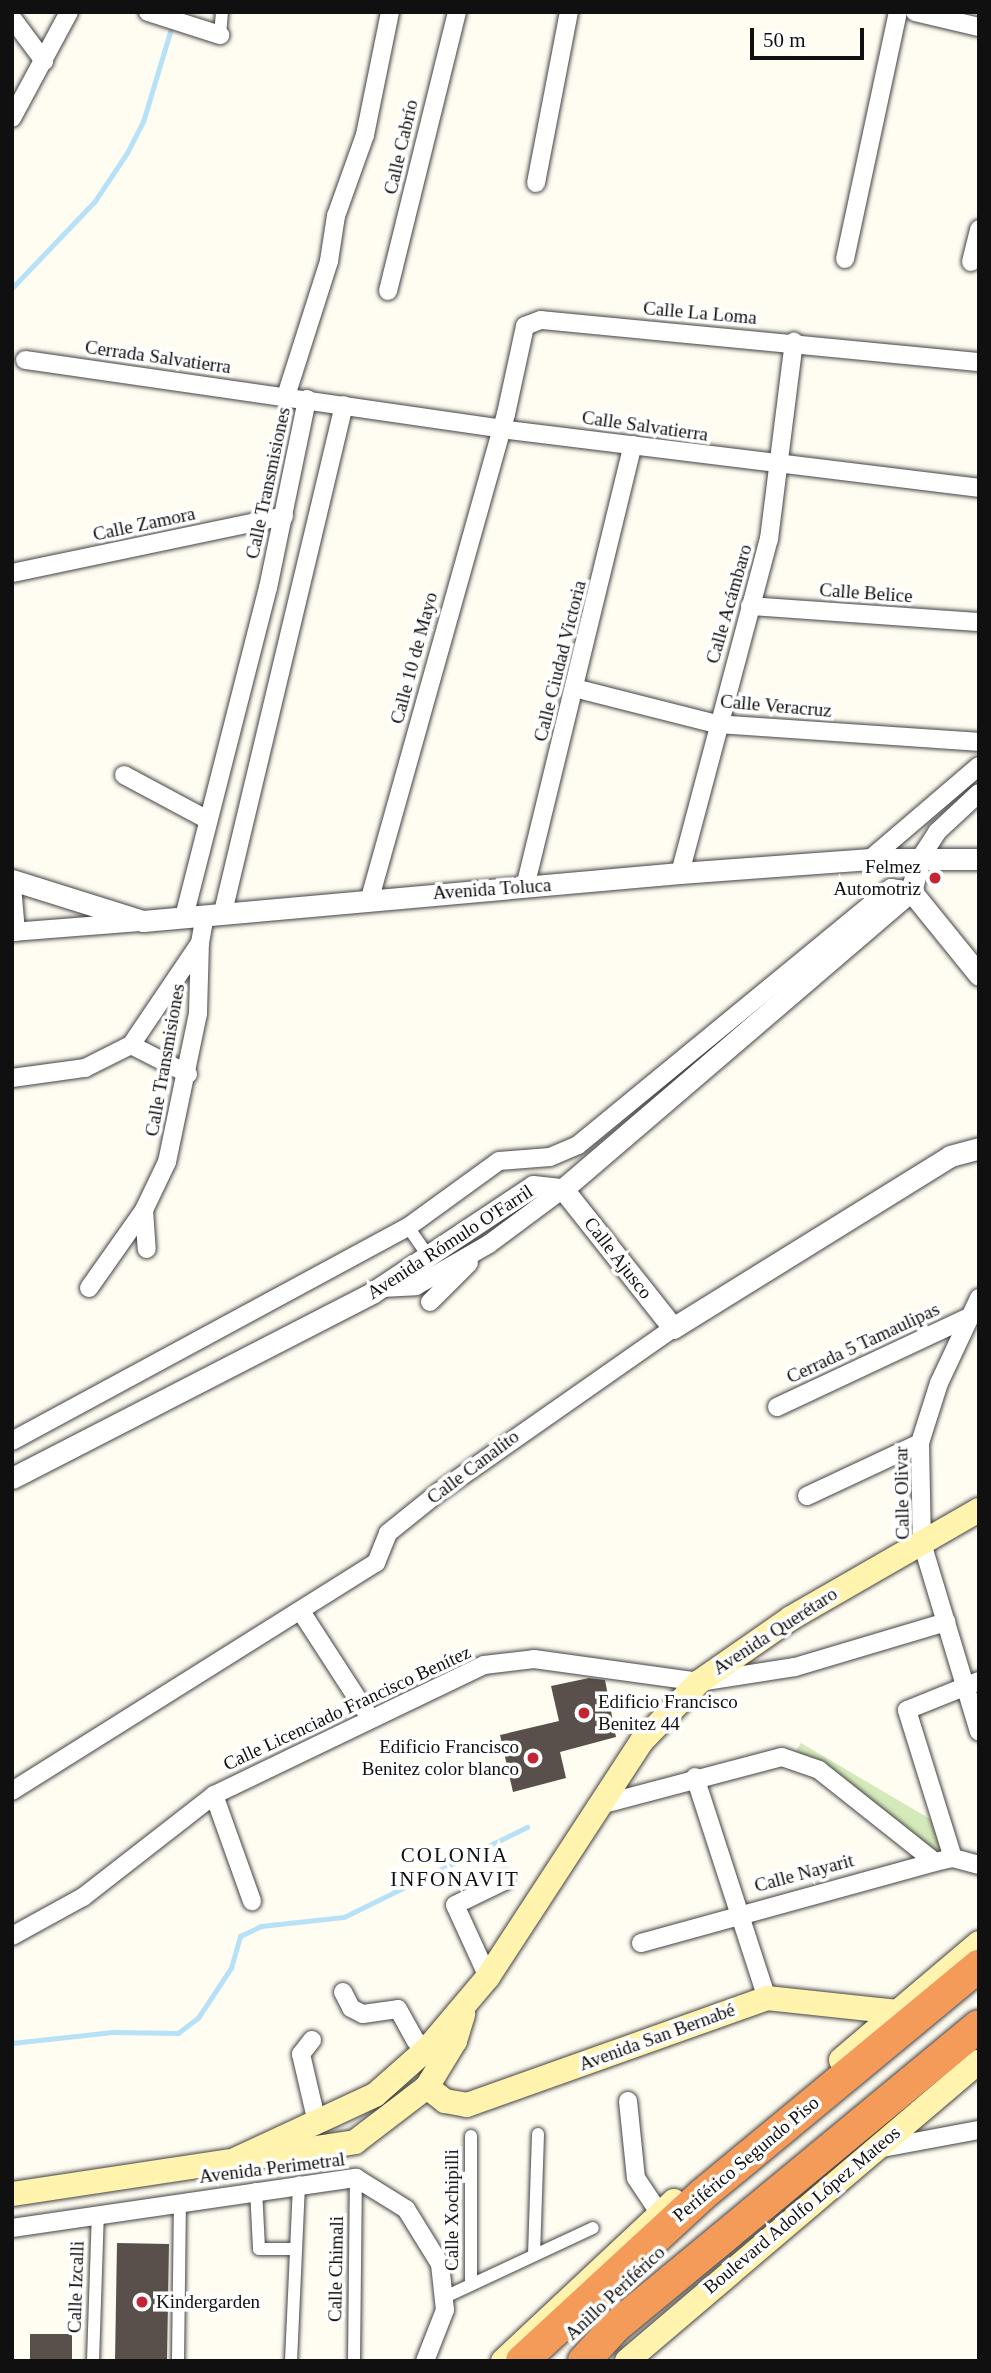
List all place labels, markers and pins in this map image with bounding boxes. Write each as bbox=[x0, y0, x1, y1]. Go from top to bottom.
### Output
place label: Felmez Automotriz bbox=[833, 856, 921, 900]
marker: Felmez Automotriz bbox=[927, 870, 943, 886]
place label: Edificio Francisco Benitez 44 bbox=[598, 1691, 738, 1735]
marker: Edificio Francisco Benitez 44 bbox=[576, 1705, 592, 1721]
place label: Edificio Francisco Benitez color blanco bbox=[362, 1736, 519, 1780]
marker: Edificio Francisco Benitez color blanco bbox=[525, 1750, 541, 1766]
place label: Kindergarden bbox=[156, 2291, 260, 2313]
marker: Kindergarden bbox=[134, 2294, 150, 2310]

